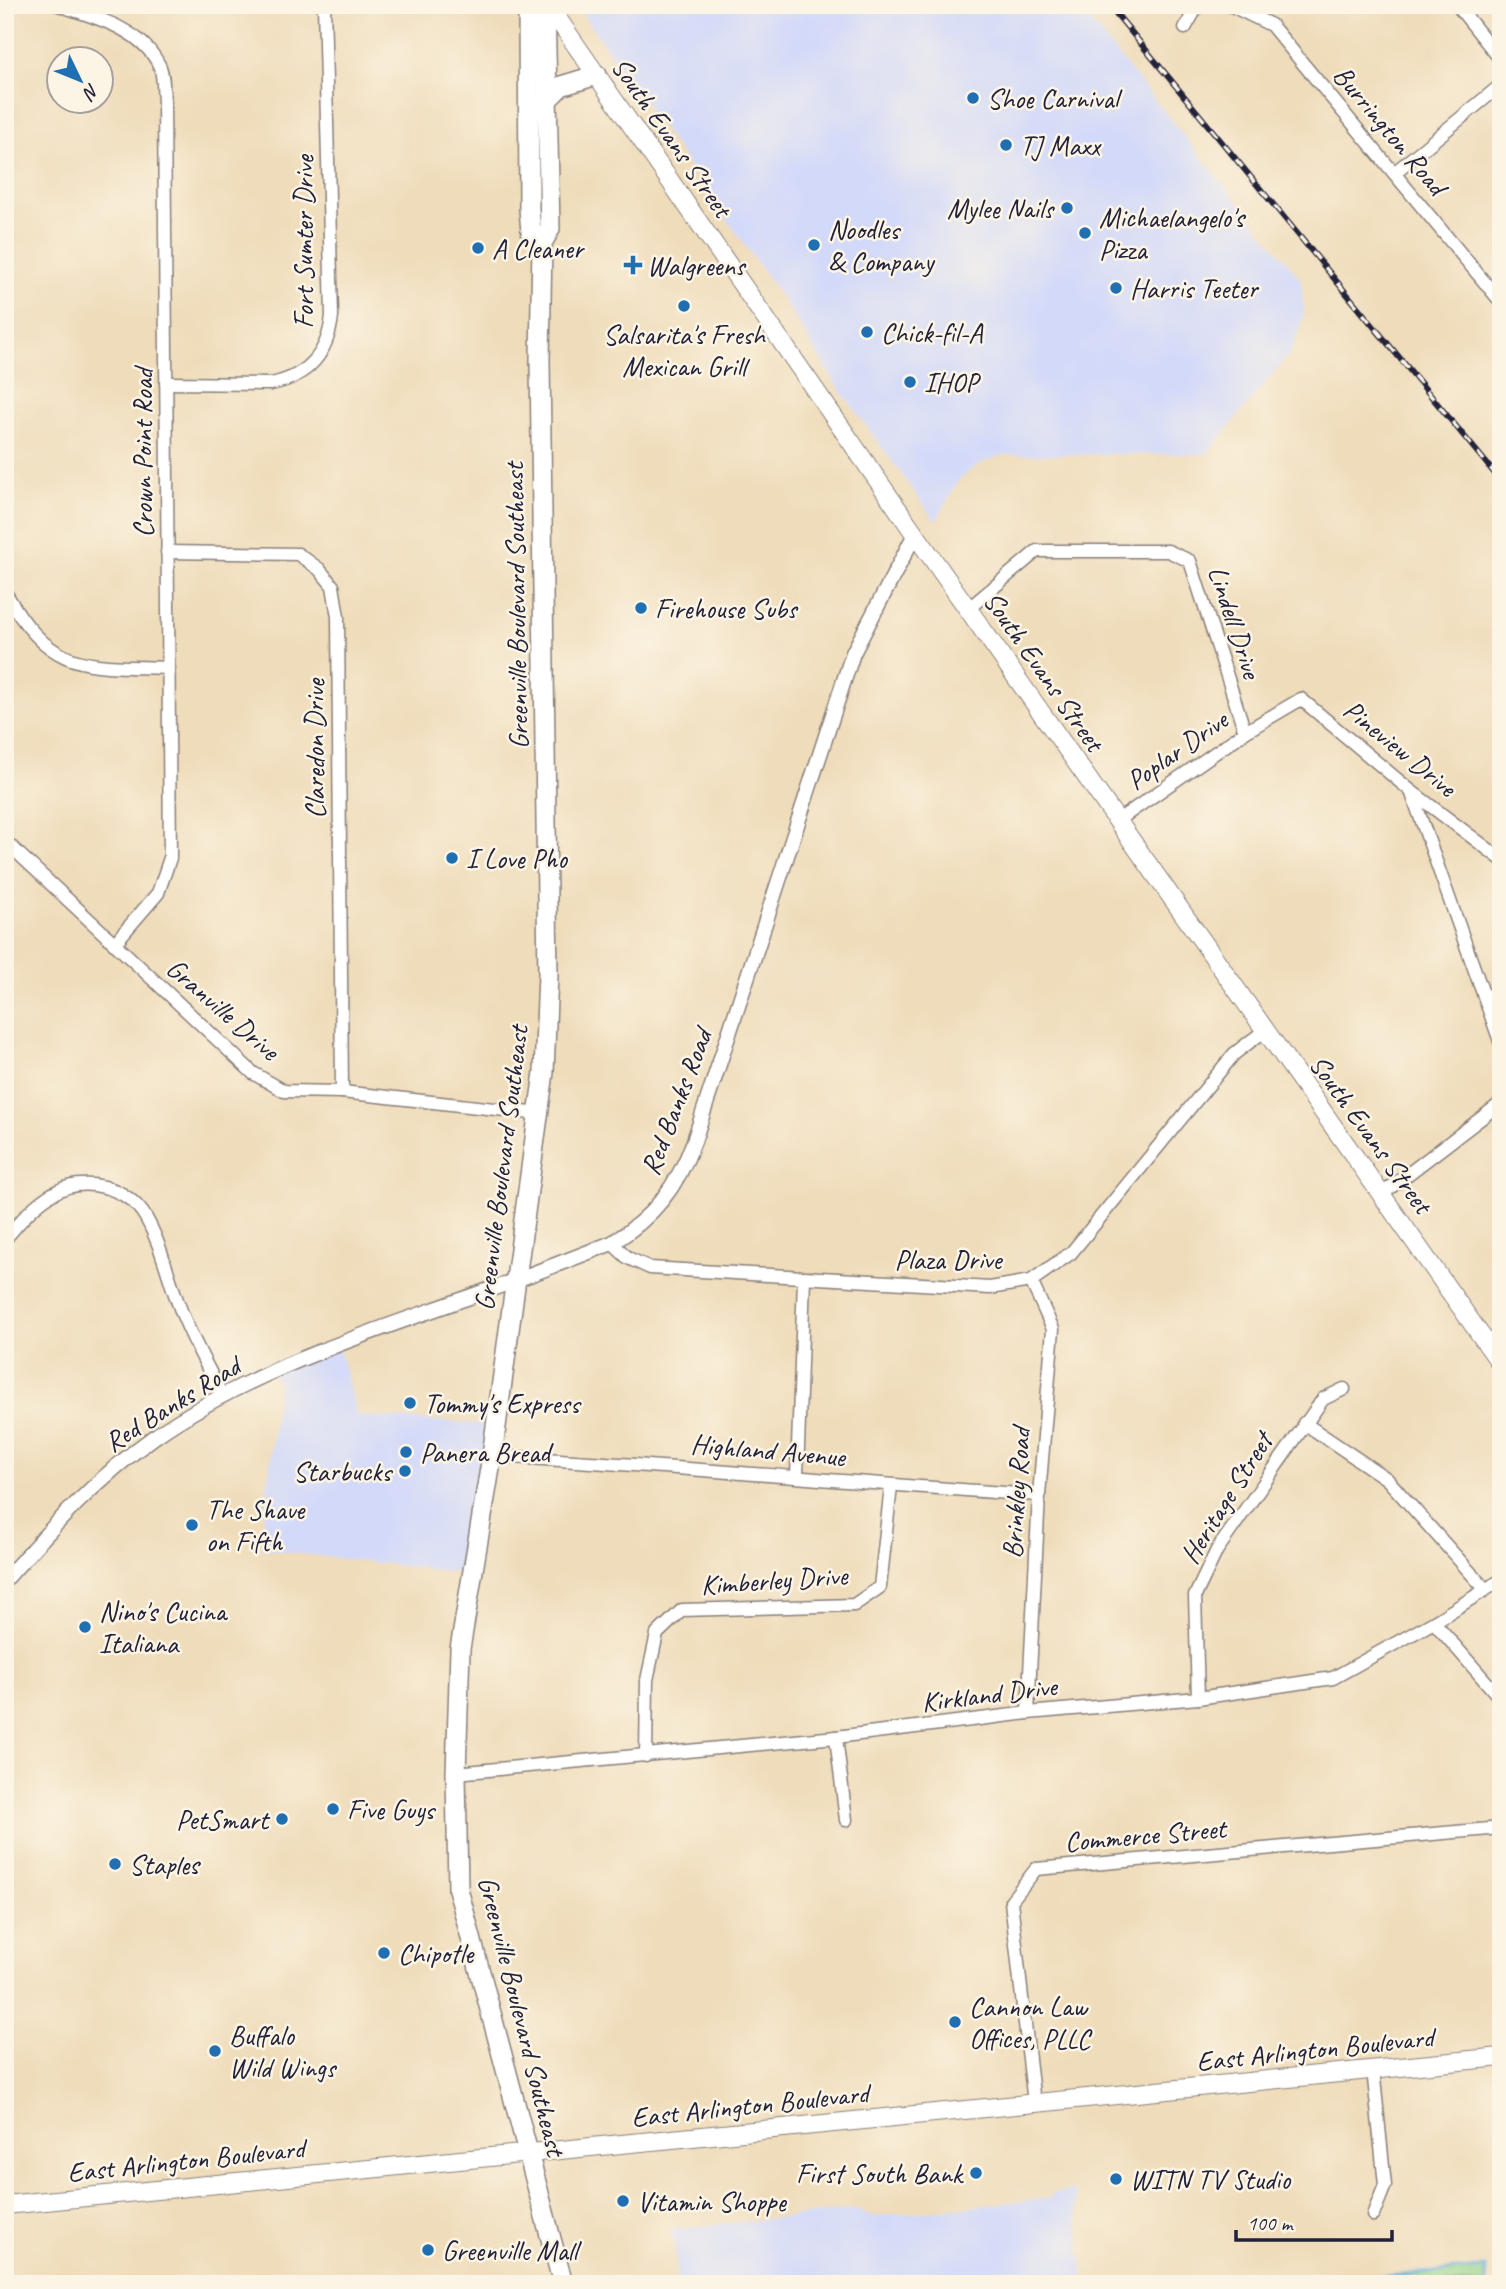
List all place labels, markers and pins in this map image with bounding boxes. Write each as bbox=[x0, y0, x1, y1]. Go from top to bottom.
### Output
place label: Shoe Carnival bbox=[987, 81, 1124, 116]
marker: Shoe Carnival bbox=[965, 90, 981, 106]
place label: TJ Maxx bbox=[1020, 128, 1102, 163]
marker: TJ Maxx bbox=[998, 137, 1014, 153]
place label: Mylee Nails bbox=[947, 191, 1055, 226]
marker: Mylee Nails bbox=[1059, 200, 1075, 216]
place label: Michaelangelo's Pizza bbox=[1099, 200, 1246, 267]
place label: Noodles & Company bbox=[828, 212, 936, 279]
marker: Michaelangelo's Pizza bbox=[1077, 225, 1093, 241]
place label: A Cleaner bbox=[492, 231, 585, 266]
marker: Noodles & Company bbox=[806, 237, 822, 253]
marker: A Cleaner bbox=[470, 240, 486, 256]
place label: Walgreens bbox=[647, 248, 747, 283]
marker: Walgreens bbox=[625, 257, 641, 273]
place label: Harris Teeter bbox=[1130, 271, 1259, 306]
marker: Harris Teeter bbox=[1108, 280, 1124, 296]
marker: Salsarita's Fresh Mexican Grill bbox=[676, 298, 692, 314]
place label: Chick-fil-A bbox=[881, 315, 984, 350]
place label: Salsarita's Fresh Mexican Grill bbox=[603, 317, 767, 384]
marker: Chick-fil-A bbox=[859, 324, 875, 340]
place label: IHOP bbox=[924, 365, 982, 400]
marker: IHOP bbox=[902, 374, 918, 390]
place label: Firehouse Subs bbox=[655, 591, 799, 626]
marker: Firehouse Subs bbox=[633, 600, 649, 616]
place label: I Love Pho bbox=[466, 841, 569, 876]
marker: I Love Pho bbox=[444, 850, 460, 866]
place label: Tommy's Express bbox=[424, 1386, 582, 1421]
marker: Tommy's Express bbox=[402, 1395, 418, 1411]
place label: Panera Bread bbox=[420, 1435, 554, 1470]
marker: Panera Bread bbox=[398, 1444, 414, 1460]
place label: Starbucks bbox=[293, 1454, 393, 1489]
marker: Starbucks bbox=[397, 1463, 413, 1479]
place label: The Shave on Fifth bbox=[206, 1492, 306, 1559]
marker: The Shave on Fifth bbox=[184, 1517, 200, 1533]
place label: Nino's Cucina Italiana bbox=[99, 1594, 229, 1661]
marker: Nino's Cucina Italiana bbox=[77, 1619, 93, 1635]
place label: Five Guys bbox=[347, 1792, 437, 1827]
marker: Five Guys bbox=[325, 1801, 341, 1817]
place label: PetSmart bbox=[176, 1802, 271, 1837]
marker: PetSmart bbox=[274, 1811, 290, 1827]
place label: Staples bbox=[129, 1847, 201, 1882]
marker: Staples bbox=[107, 1856, 123, 1872]
place label: Chipotle bbox=[398, 1936, 475, 1971]
marker: Chipotle bbox=[376, 1945, 392, 1961]
place label: Cannon Law Offices, PLLC bbox=[969, 1989, 1093, 2056]
marker: Cannon Law Offices, PLLC bbox=[947, 2014, 963, 2030]
place label: Buffalo Wild Wings bbox=[229, 2018, 338, 2085]
marker: Buffalo Wild Wings bbox=[207, 2043, 223, 2059]
place label: First South Bank bbox=[796, 2156, 965, 2191]
place label: WITN TV Studio bbox=[1130, 2162, 1292, 2197]
marker: First South Bank bbox=[968, 2165, 984, 2181]
marker: WITN TV Studio bbox=[1108, 2171, 1124, 2187]
place label: Vitamin Shoppe bbox=[637, 2184, 787, 2219]
marker: Vitamin Shoppe bbox=[615, 2193, 631, 2209]
place label: Greenville Mall bbox=[442, 2233, 582, 2268]
marker: Greenville Mall bbox=[420, 2242, 436, 2258]

